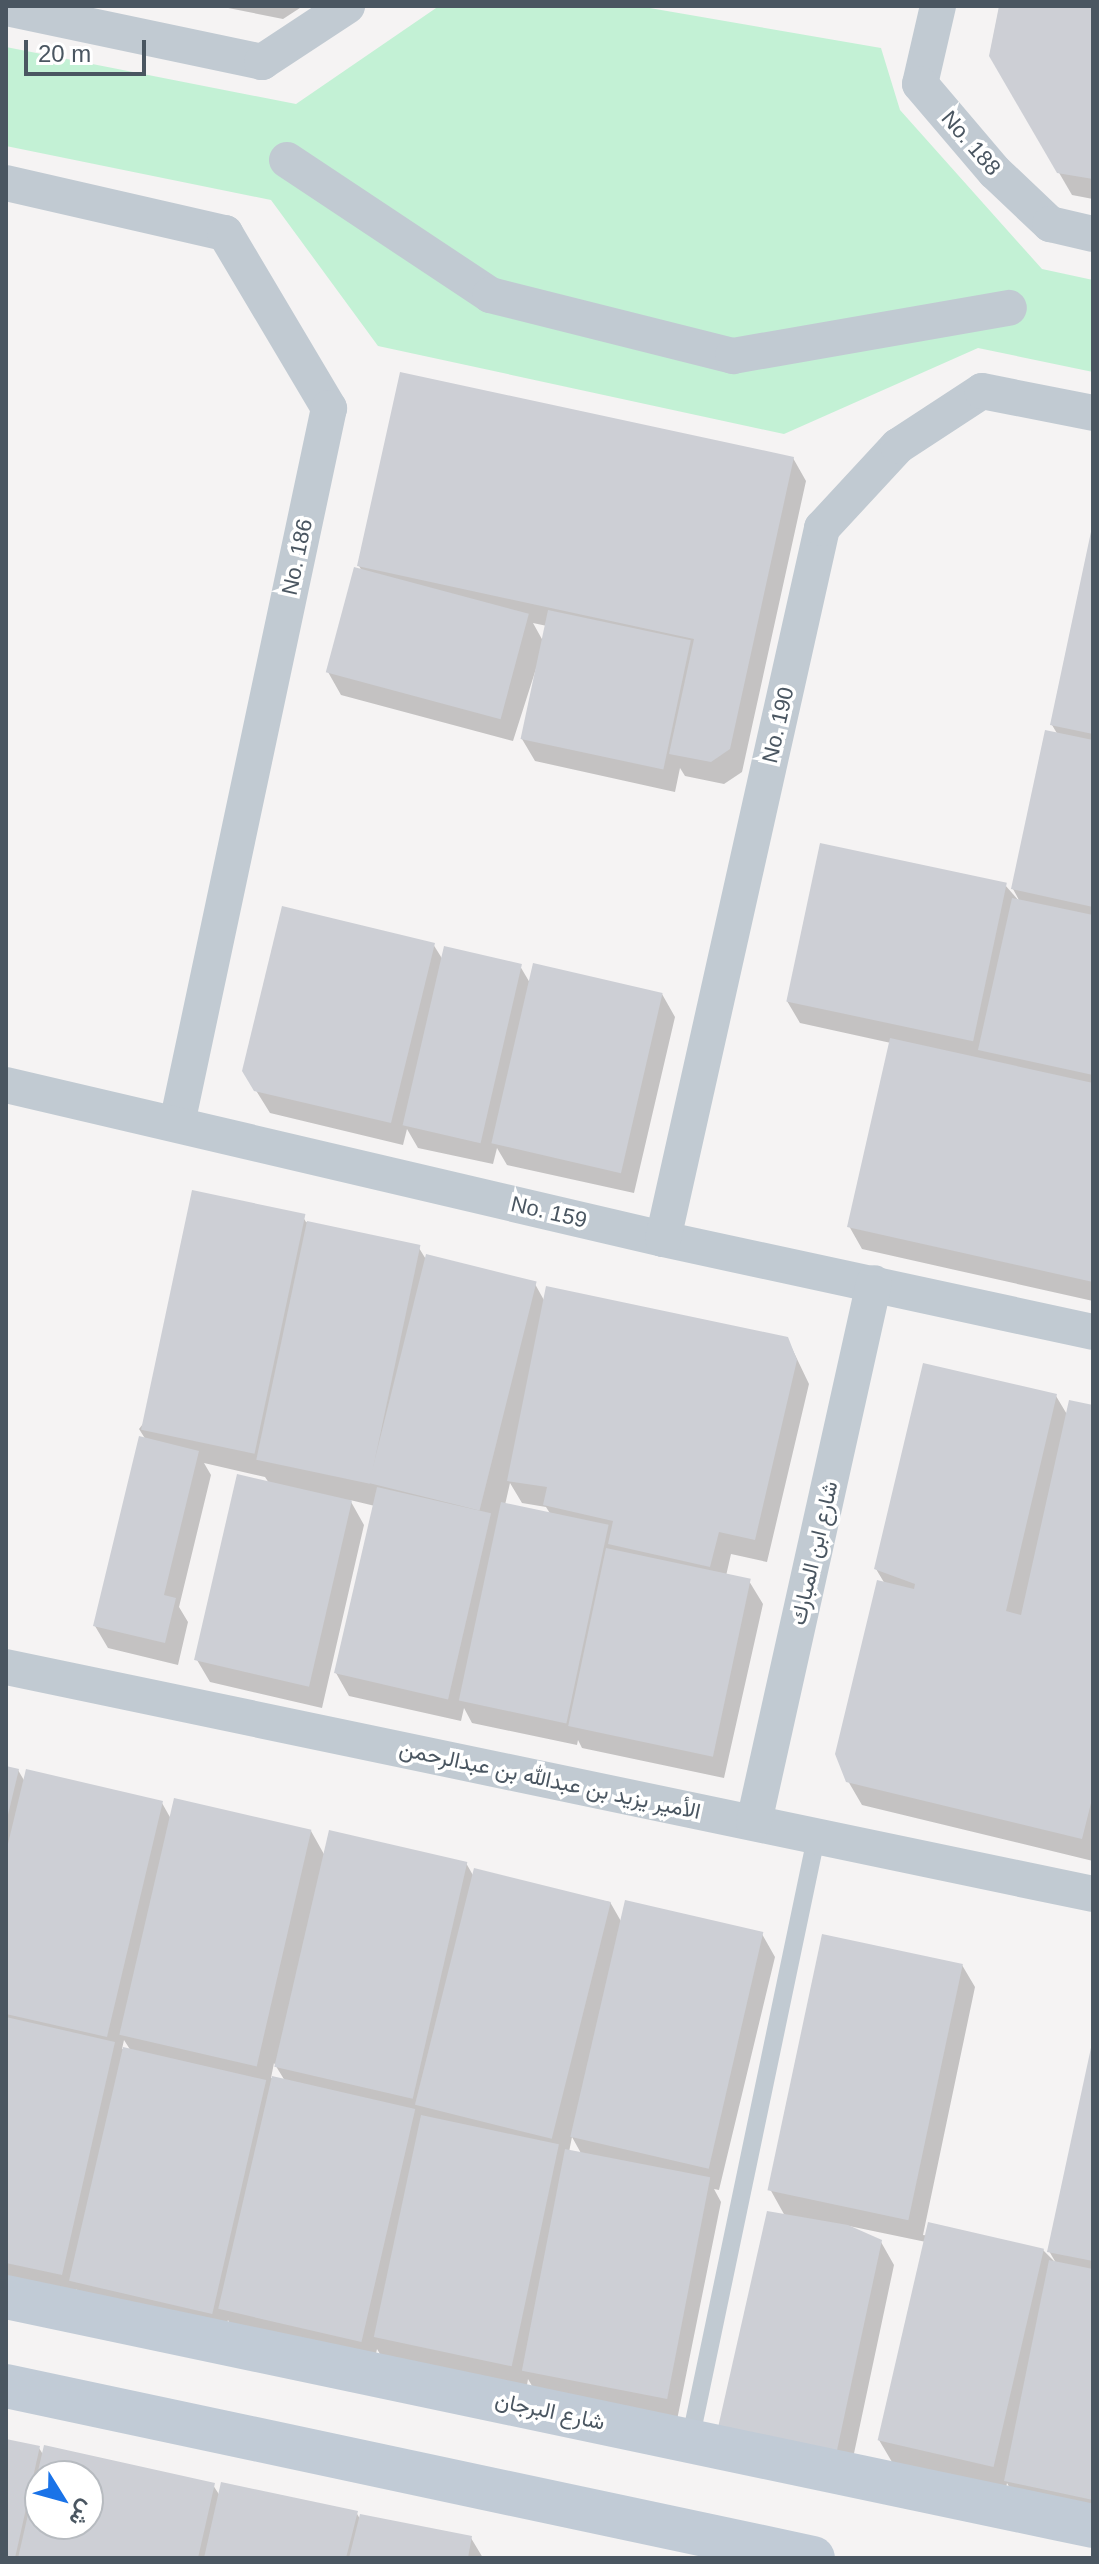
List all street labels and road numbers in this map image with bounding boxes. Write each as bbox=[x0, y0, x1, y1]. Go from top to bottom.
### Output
street label: No. 188 bbox=[936, 105, 1006, 181]
street label: No. 186 bbox=[276, 517, 318, 597]
street label: No. 190 bbox=[756, 684, 800, 766]
street label: No. 159 bbox=[508, 1190, 590, 1234]
street label: شارع ابن المبارك bbox=[785, 1479, 843, 1627]
street label: الأمير يزيد بن عبدالله بن عبدالرحمن bbox=[397, 1735, 703, 1825]
street label: شارع البرجان bbox=[493, 2386, 607, 2436]

